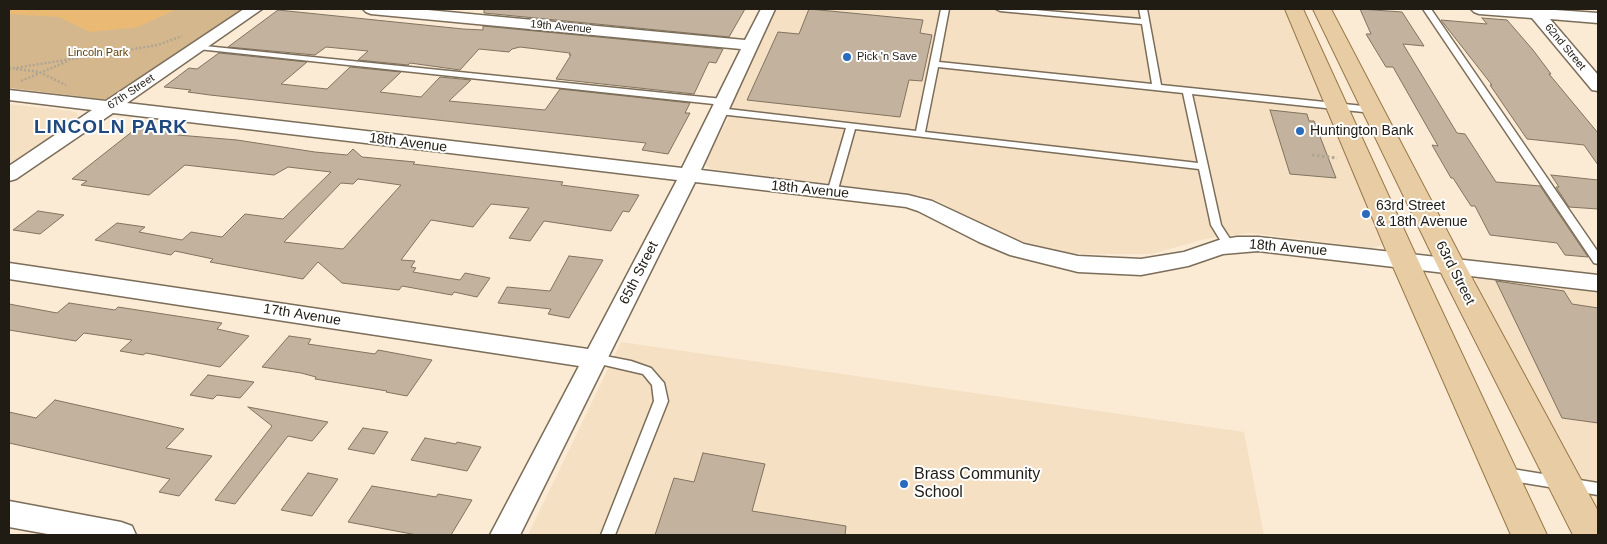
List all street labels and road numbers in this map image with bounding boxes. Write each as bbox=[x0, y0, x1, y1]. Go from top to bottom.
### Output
street label: 19th Avenue bbox=[530, 18, 592, 36]
street label: 62nd Street bbox=[1542, 21, 1588, 73]
street label: 67th Street bbox=[105, 71, 157, 113]
street label: 18th Avenue bbox=[368, 130, 448, 156]
street label: 18th Avenue bbox=[770, 178, 850, 202]
street label: 18th Avenue bbox=[1248, 236, 1328, 260]
street label: 63rd Street bbox=[1432, 238, 1478, 308]
street label: 65th Street bbox=[616, 239, 662, 307]
street label: 17th Avenue bbox=[262, 301, 342, 329]

